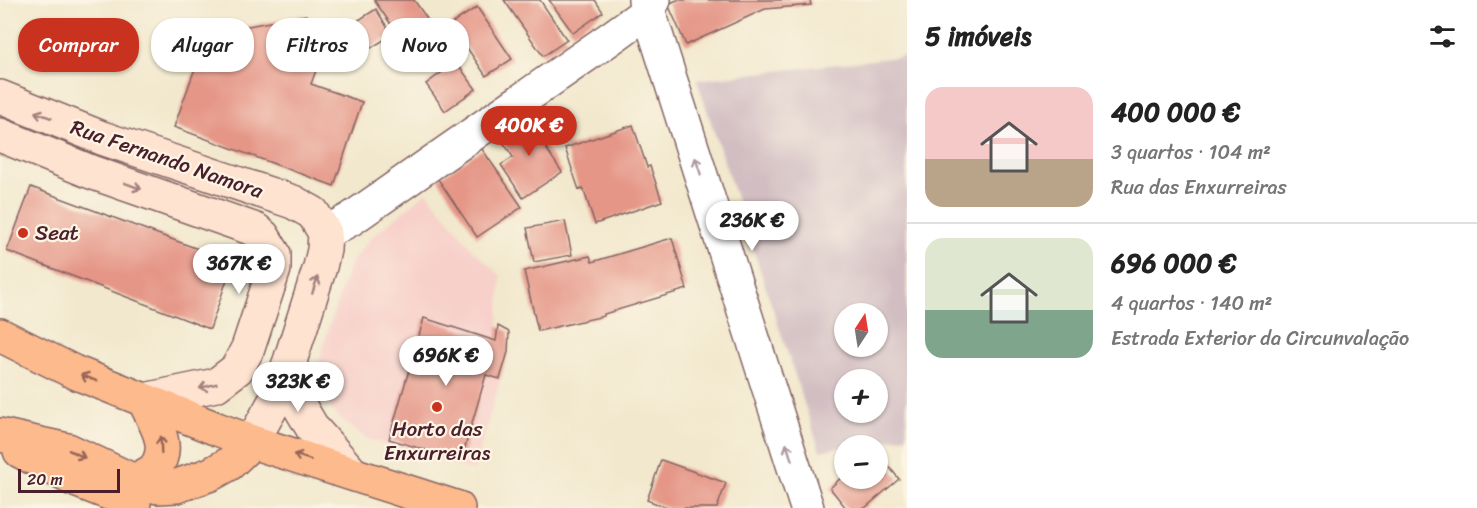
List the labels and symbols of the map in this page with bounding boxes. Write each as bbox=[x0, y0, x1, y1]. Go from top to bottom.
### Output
pin: 400K € bbox=[480, 106, 578, 157]
street label: Rua Fernando Namora bbox=[65, 108, 269, 210]
one-way arrow bbox=[34, 109, 53, 120]
one-way arrow bbox=[692, 157, 703, 176]
one-way arrow bbox=[123, 182, 142, 193]
pin: 236K € bbox=[703, 201, 801, 252]
place label: Seat bbox=[35, 214, 79, 252]
marker: Seat bbox=[16, 226, 30, 240]
pin: 367K € bbox=[190, 244, 288, 295]
one-way arrow bbox=[310, 276, 321, 295]
north arrow bbox=[834, 303, 888, 357]
pin: 696K € bbox=[397, 336, 495, 387]
pin: 323K € bbox=[249, 362, 347, 413]
one-way arrow bbox=[81, 372, 99, 383]
one-way arrow bbox=[199, 381, 218, 392]
marker: Horto das Enxurreiras bbox=[430, 400, 444, 414]
place label: Horto das Enxurreiras bbox=[384, 410, 491, 472]
one-way arrow bbox=[155, 436, 167, 455]
one-way arrow bbox=[783, 443, 794, 462]
one-way arrow bbox=[67, 449, 86, 460]
one-way arrow bbox=[293, 451, 312, 462]
scale bar bbox=[18, 466, 120, 494]

